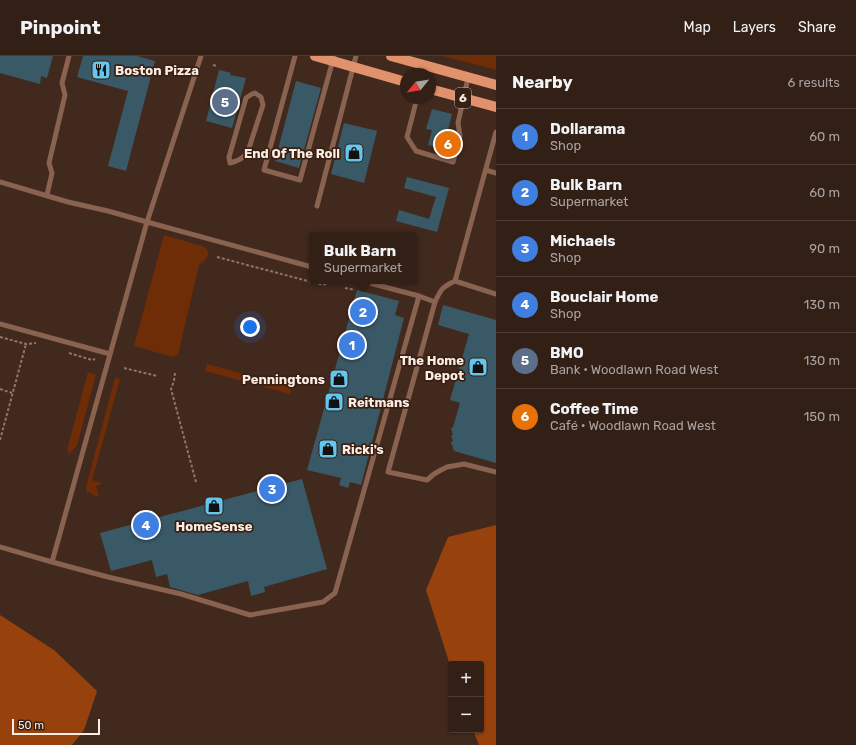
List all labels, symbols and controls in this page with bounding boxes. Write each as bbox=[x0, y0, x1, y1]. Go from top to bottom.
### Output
text: Pinpoint bbox=[20, 16, 101, 39]
text: Map bbox=[684, 19, 711, 36]
text: Layers bbox=[733, 19, 776, 36]
text: Share bbox=[798, 19, 836, 36]
restaurant icon: Boston Pizza bbox=[90, 59, 112, 81]
place label: Boston Pizza bbox=[115, 63, 199, 78]
north arrow bbox=[400, 68, 436, 104]
text: Nearby bbox=[512, 72, 573, 92]
text: 6 results bbox=[788, 75, 840, 90]
pin: 5 bbox=[212, 87, 238, 117]
road number: 6 bbox=[455, 88, 471, 108]
text: Dollarama bbox=[550, 120, 625, 138]
pin: 6 bbox=[435, 129, 461, 159]
text: 1 bbox=[522, 129, 528, 144]
text: 60 m bbox=[809, 129, 840, 144]
text: Shop bbox=[550, 138, 581, 153]
shop icon: End Of The Roll bbox=[343, 142, 365, 164]
place label: End Of The Roll bbox=[244, 146, 340, 161]
text: Bulk Barn bbox=[550, 176, 622, 194]
text: 2 bbox=[521, 185, 529, 200]
text: 60 m bbox=[809, 185, 840, 200]
text: Supermarket bbox=[550, 194, 628, 209]
popup bbox=[309, 232, 417, 284]
text: Michaels bbox=[550, 232, 616, 250]
text: 3 bbox=[521, 241, 529, 256]
text: 90 m bbox=[809, 241, 840, 256]
text: Bulk Barn bbox=[324, 242, 396, 260]
text: Shop bbox=[550, 250, 581, 265]
text: Supermarket bbox=[324, 260, 402, 275]
text: Bouclair Home bbox=[550, 288, 658, 306]
pin: 2 bbox=[350, 297, 376, 327]
text: 4 bbox=[521, 297, 529, 312]
text: 130 m bbox=[804, 297, 840, 312]
text: Shop bbox=[550, 306, 581, 321]
your location bbox=[240, 317, 260, 337]
pin: 1 bbox=[339, 330, 365, 360]
text: BMO bbox=[550, 344, 584, 362]
place label: The Home Depot bbox=[400, 353, 464, 383]
text: 5 bbox=[521, 353, 529, 368]
text: 130 m bbox=[804, 353, 840, 368]
shop icon: The Home Depot bbox=[467, 356, 489, 378]
text: Bank · Woodlawn Road West bbox=[550, 362, 718, 377]
shop icon: Penningtons bbox=[328, 368, 350, 390]
place label: Penningtons bbox=[242, 372, 325, 387]
shop icon: Reitmans bbox=[323, 391, 345, 413]
place label: Reitmans bbox=[348, 395, 410, 410]
text: Coffee Time bbox=[550, 400, 639, 418]
text: 6 bbox=[521, 409, 529, 424]
text: 150 m bbox=[804, 409, 840, 424]
text: Café · Woodlawn Road West bbox=[550, 418, 716, 433]
shop icon: Ricki's bbox=[317, 438, 339, 460]
place label: Ricki's bbox=[342, 442, 384, 457]
pin: 3 bbox=[259, 474, 285, 504]
shop icon: HomeSense bbox=[203, 495, 225, 517]
pin: 4 bbox=[133, 510, 159, 540]
place label: HomeSense bbox=[176, 519, 253, 534]
map controls bbox=[448, 661, 484, 733]
button: + bbox=[448, 661, 484, 697]
button: − bbox=[448, 697, 484, 733]
scale bar bbox=[12, 717, 100, 736]
text: 50 m bbox=[18, 719, 44, 732]

